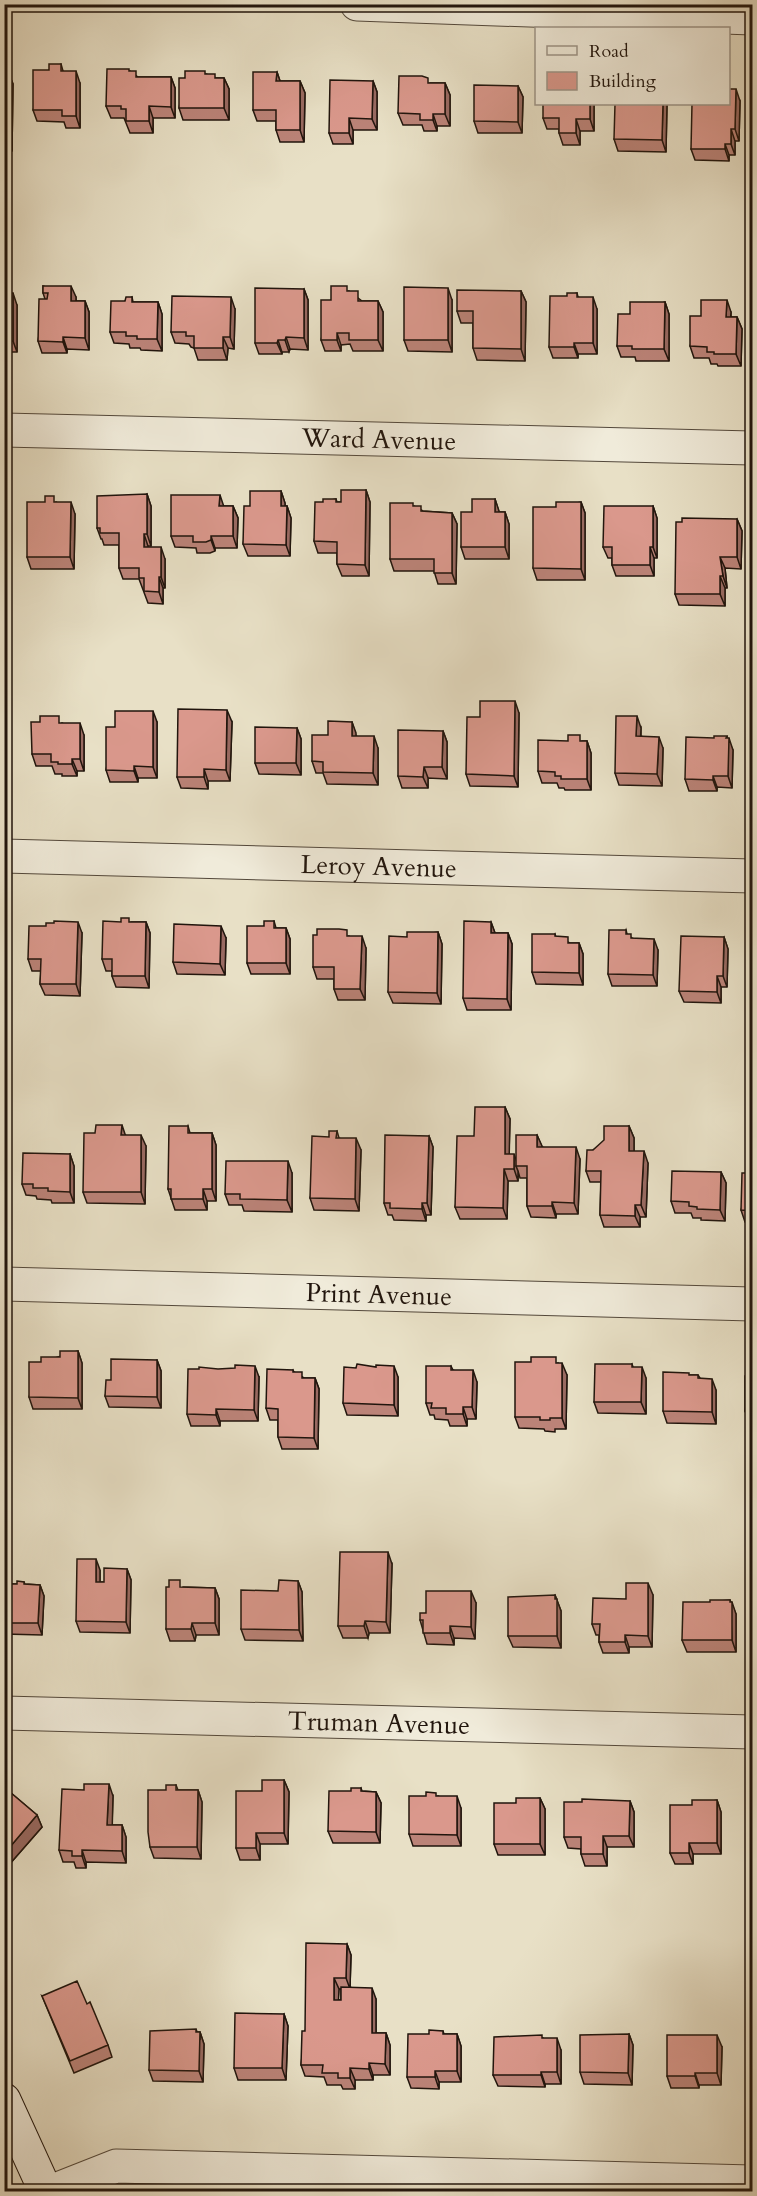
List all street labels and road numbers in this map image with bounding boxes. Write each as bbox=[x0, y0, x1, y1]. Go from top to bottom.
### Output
street label: Ward Avenue bbox=[300, 420, 457, 459]
street label: Leroy Avenue bbox=[300, 847, 457, 886]
street label: Print Avenue bbox=[305, 1275, 453, 1314]
street label: Truman Avenue bbox=[287, 1703, 470, 1743]

